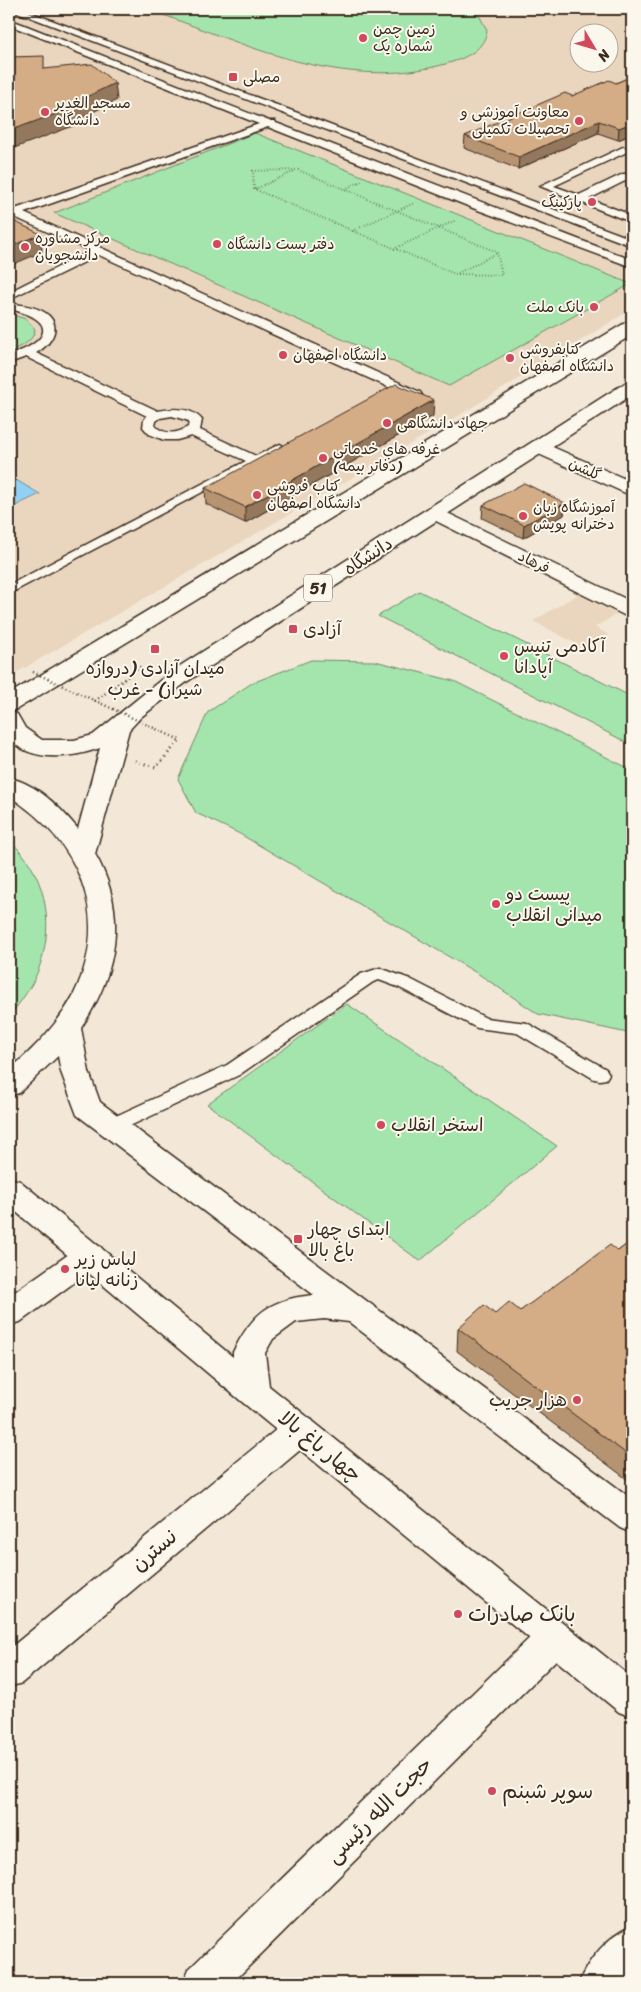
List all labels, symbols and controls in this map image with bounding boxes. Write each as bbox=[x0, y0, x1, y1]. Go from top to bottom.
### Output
place label: زمین چمن شماره یک bbox=[373, 16, 435, 59]
north arrow bbox=[568, 22, 618, 72]
marker: زمین چمن شماره یک bbox=[357, 32, 369, 44]
text: N bbox=[591, 43, 617, 67]
place label: مصلی bbox=[243, 64, 280, 90]
marker: مصلی bbox=[227, 71, 239, 83]
place label: مسجد الغدیر دانشگاه bbox=[53, 90, 131, 133]
place label: معاونت آموزشی و تحصیلات تکمیلی bbox=[460, 99, 570, 142]
marker: مسجد الغدیر دانشگاه bbox=[39, 106, 51, 118]
marker: معاونت آموزشی و تحصیلات تکمیلی bbox=[573, 115, 585, 127]
place label: پارکینگ bbox=[541, 189, 582, 215]
marker: پارکینگ bbox=[586, 196, 598, 208]
place label: مرکز مشاوره دانشجویان bbox=[35, 225, 110, 268]
place label: دفتر پست دانشگاه bbox=[227, 231, 335, 257]
marker: دفتر پست دانشگاه bbox=[211, 238, 223, 250]
marker: مرکز مشاوره دانشجویان bbox=[19, 241, 31, 253]
place label: بانک ملت bbox=[526, 294, 584, 320]
marker: بانک ملت bbox=[588, 301, 600, 313]
place label: کتابفروشی دانشگاه اصفهان bbox=[520, 336, 614, 379]
place label: دانشگاه اصفهان bbox=[293, 342, 387, 368]
marker: دانشگاه اصفهان bbox=[277, 349, 289, 361]
marker: کتابفروشی دانشگاه اصفهان bbox=[504, 352, 516, 364]
place label: جهاد دانشگاهی bbox=[397, 410, 488, 436]
marker: جهاد دانشگاهی bbox=[381, 417, 393, 429]
place label: غرفه هاي خدماتي (دفاتر بيمه) bbox=[333, 436, 440, 479]
street label: گلشن bbox=[564, 450, 606, 488]
marker: غرفه هاي خدماتي (دفاتر بيمه) bbox=[317, 452, 329, 464]
place label: کتاب فروشی دانشگاه اصفهان bbox=[267, 473, 361, 516]
marker: کتاب فروشی دانشگاه اصفهان bbox=[251, 489, 263, 501]
place label: آموزشگاه زبان دخترانه پویش bbox=[533, 494, 616, 537]
marker: آموزشگاه زبان دخترانه پویش bbox=[517, 510, 529, 522]
street label: دانشگاه bbox=[337, 528, 399, 584]
street label: فرهاد bbox=[514, 543, 554, 581]
road number: 51 bbox=[304, 574, 332, 602]
place label: آزادی bbox=[303, 613, 343, 645]
marker: آزادی bbox=[287, 623, 299, 635]
place label: آکادمی تنیس آپادانا bbox=[514, 630, 607, 683]
marker: میدان آزادی (دروازه شیراز) - غرب bbox=[149, 643, 161, 655]
marker: آکادمی تنیس آپادانا bbox=[498, 650, 510, 662]
place label: میدان آزادی (دروازه شیراز) - غرب bbox=[85, 652, 225, 705]
place label: پیست دو میدانی انقلاب bbox=[504, 878, 602, 931]
marker: پیست دو میدانی انقلاب bbox=[490, 898, 502, 910]
place label: استخر انقلاب bbox=[391, 1109, 483, 1141]
marker: استخر انقلاب bbox=[375, 1119, 387, 1131]
place label: ابتدای چهار باغ بالا bbox=[306, 1213, 389, 1266]
marker: ابتدای چهار باغ بالا bbox=[292, 1233, 304, 1245]
place label: لباس زیر زنانه لیانا bbox=[73, 1243, 138, 1296]
marker: لباس زیر زنانه لیانا bbox=[59, 1263, 71, 1275]
place label: هزار جریب bbox=[489, 1384, 567, 1416]
marker: هزار جریب bbox=[571, 1394, 583, 1406]
street label: چهار باغ بالا bbox=[269, 1400, 371, 1492]
street label: نسترن bbox=[122, 1519, 186, 1581]
place label: بانک صادرات bbox=[468, 1595, 576, 1633]
marker: بانک صادرات bbox=[452, 1608, 464, 1620]
street label: حجت الله رئیسی bbox=[316, 1747, 442, 1873]
place label: سوپر شبنم bbox=[502, 1772, 593, 1810]
marker: سوپر شبنم bbox=[486, 1785, 498, 1797]

